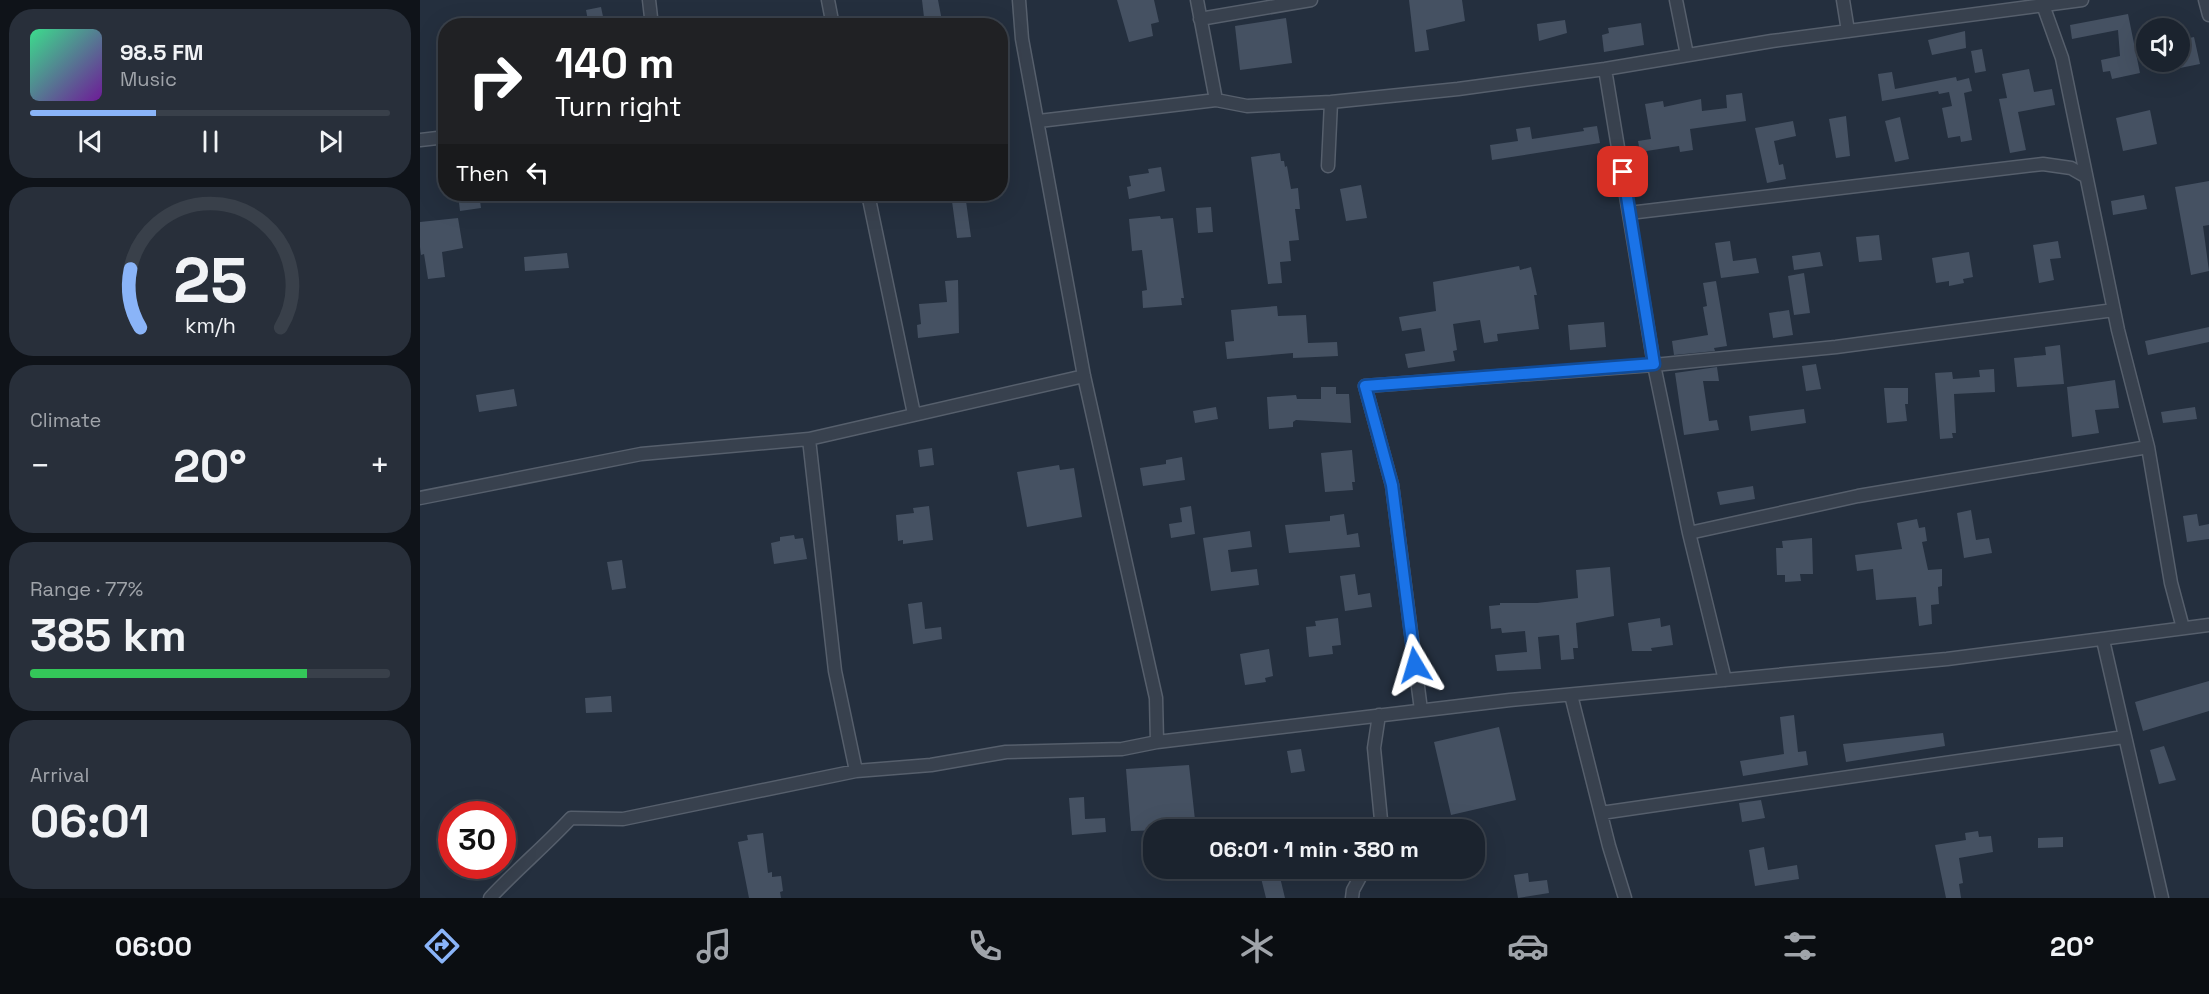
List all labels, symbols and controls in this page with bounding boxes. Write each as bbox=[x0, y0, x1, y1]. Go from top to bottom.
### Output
map controls bbox=[2136, 18, 2190, 72]
button: sound bbox=[2136, 18, 2190, 72]
text: 140 m bbox=[555, 37, 674, 90]
text: 98.5 FM bbox=[120, 38, 203, 66]
icon: right bbox=[456, 42, 534, 120]
text: Music bbox=[120, 66, 177, 92]
text: Turn right bbox=[555, 89, 682, 124]
icon: previous bbox=[74, 125, 107, 158]
icon: pause bbox=[194, 125, 227, 158]
icon: next bbox=[314, 125, 347, 158]
pin bbox=[1597, 146, 1648, 197]
icon: arrive bbox=[1606, 155, 1639, 188]
icon: left bbox=[521, 156, 554, 189]
text: Then bbox=[456, 159, 509, 187]
text: 25 bbox=[173, 241, 247, 320]
text: km/h bbox=[184, 313, 236, 340]
text: Climate bbox=[30, 407, 101, 433]
text: 20° bbox=[173, 438, 247, 495]
text: − bbox=[30, 445, 50, 487]
text: + bbox=[370, 445, 390, 487]
text: Range · 77% bbox=[30, 576, 143, 602]
text: 385 km bbox=[30, 607, 187, 664]
position arrow bbox=[1383, 633, 1447, 697]
text: Arrival bbox=[30, 762, 89, 788]
text: 06:01 bbox=[30, 793, 150, 850]
speed limit sign: 30 bbox=[438, 801, 516, 879]
text: 06:01 · 1 min · 380 m bbox=[1209, 835, 1419, 863]
icon: directions bbox=[421, 925, 463, 967]
icon: music bbox=[693, 925, 735, 967]
icon: phone bbox=[964, 925, 1006, 967]
icon: climate bbox=[1236, 925, 1278, 967]
icon: car bbox=[1507, 925, 1549, 967]
icon: filters bbox=[1779, 925, 1821, 967]
text: 06:00 bbox=[115, 929, 192, 964]
text: 20° bbox=[2050, 929, 2094, 964]

